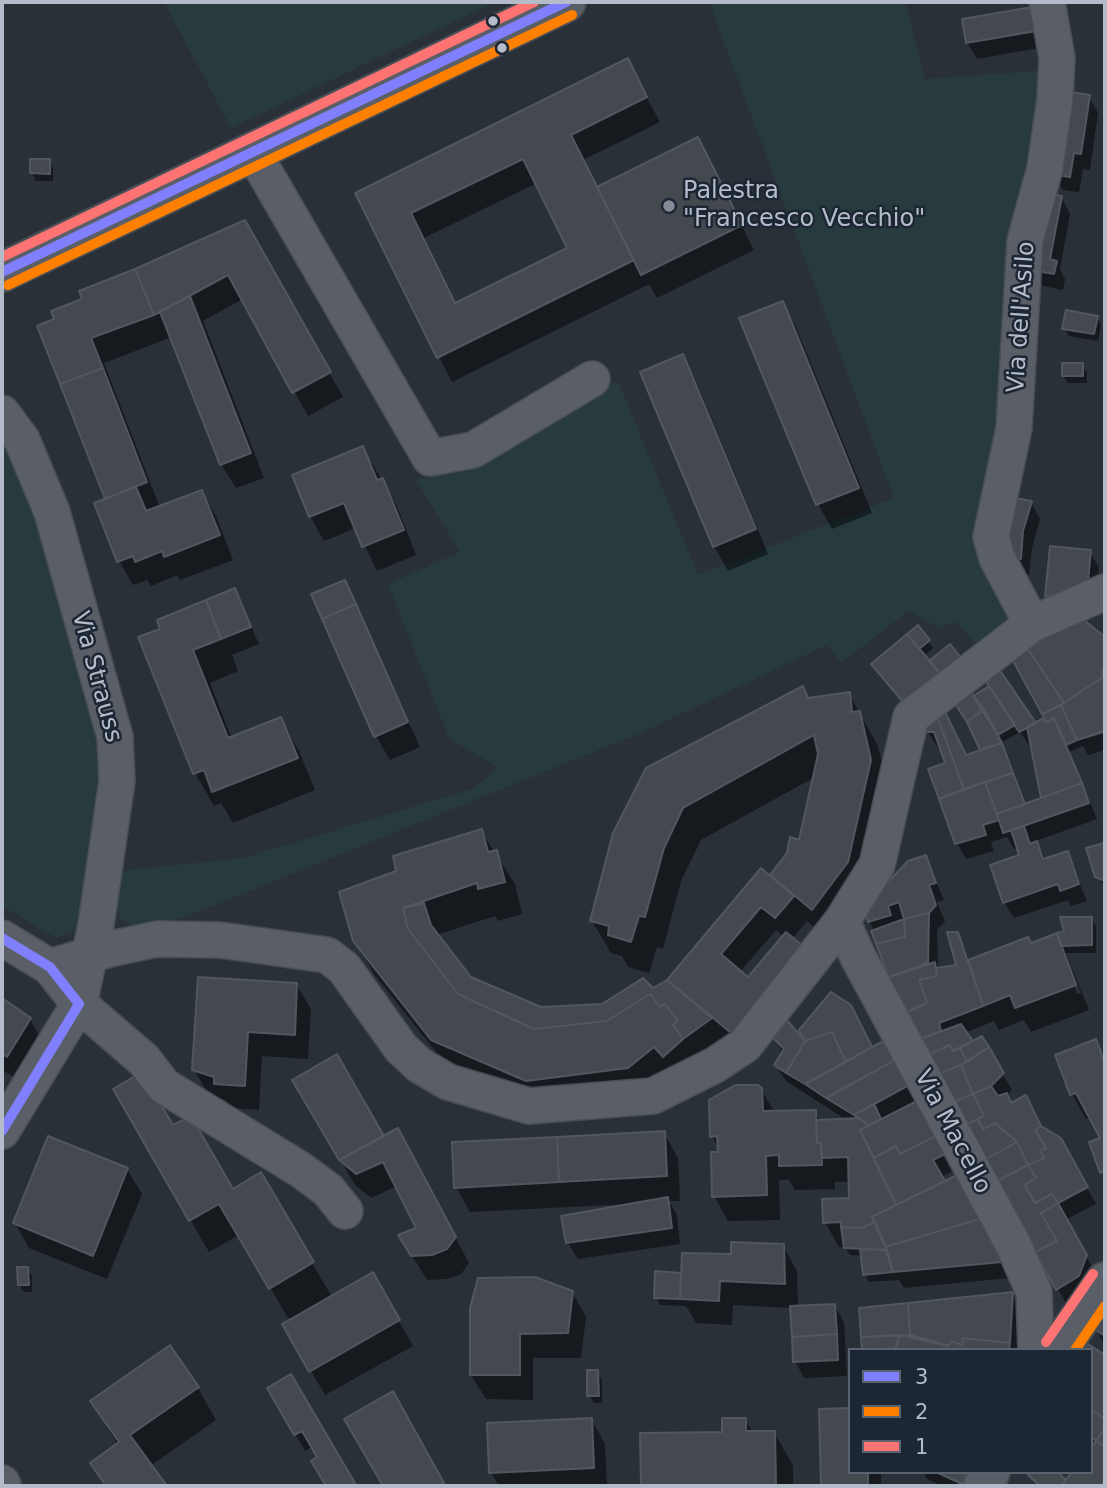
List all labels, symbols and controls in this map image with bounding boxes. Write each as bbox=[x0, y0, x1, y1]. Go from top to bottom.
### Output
unlabelled marker bbox=[486, 14, 500, 28]
unlabelled marker bbox=[495, 41, 509, 55]
place label: Palestra "Francesco Vecchio" bbox=[683, 178, 925, 234]
marker: Palestra "Francesco Vecchio" bbox=[661, 198, 677, 214]
street label: Via dell'Asilo bbox=[1002, 240, 1042, 394]
street label: Via Strauss bbox=[65, 608, 127, 746]
street label: Via Macello bbox=[907, 1065, 997, 1199]
legend bbox=[848, 1348, 1093, 1474]
text: 3 bbox=[915, 1365, 928, 1389]
text: 2 bbox=[915, 1400, 928, 1424]
text: 1 bbox=[915, 1435, 928, 1459]

